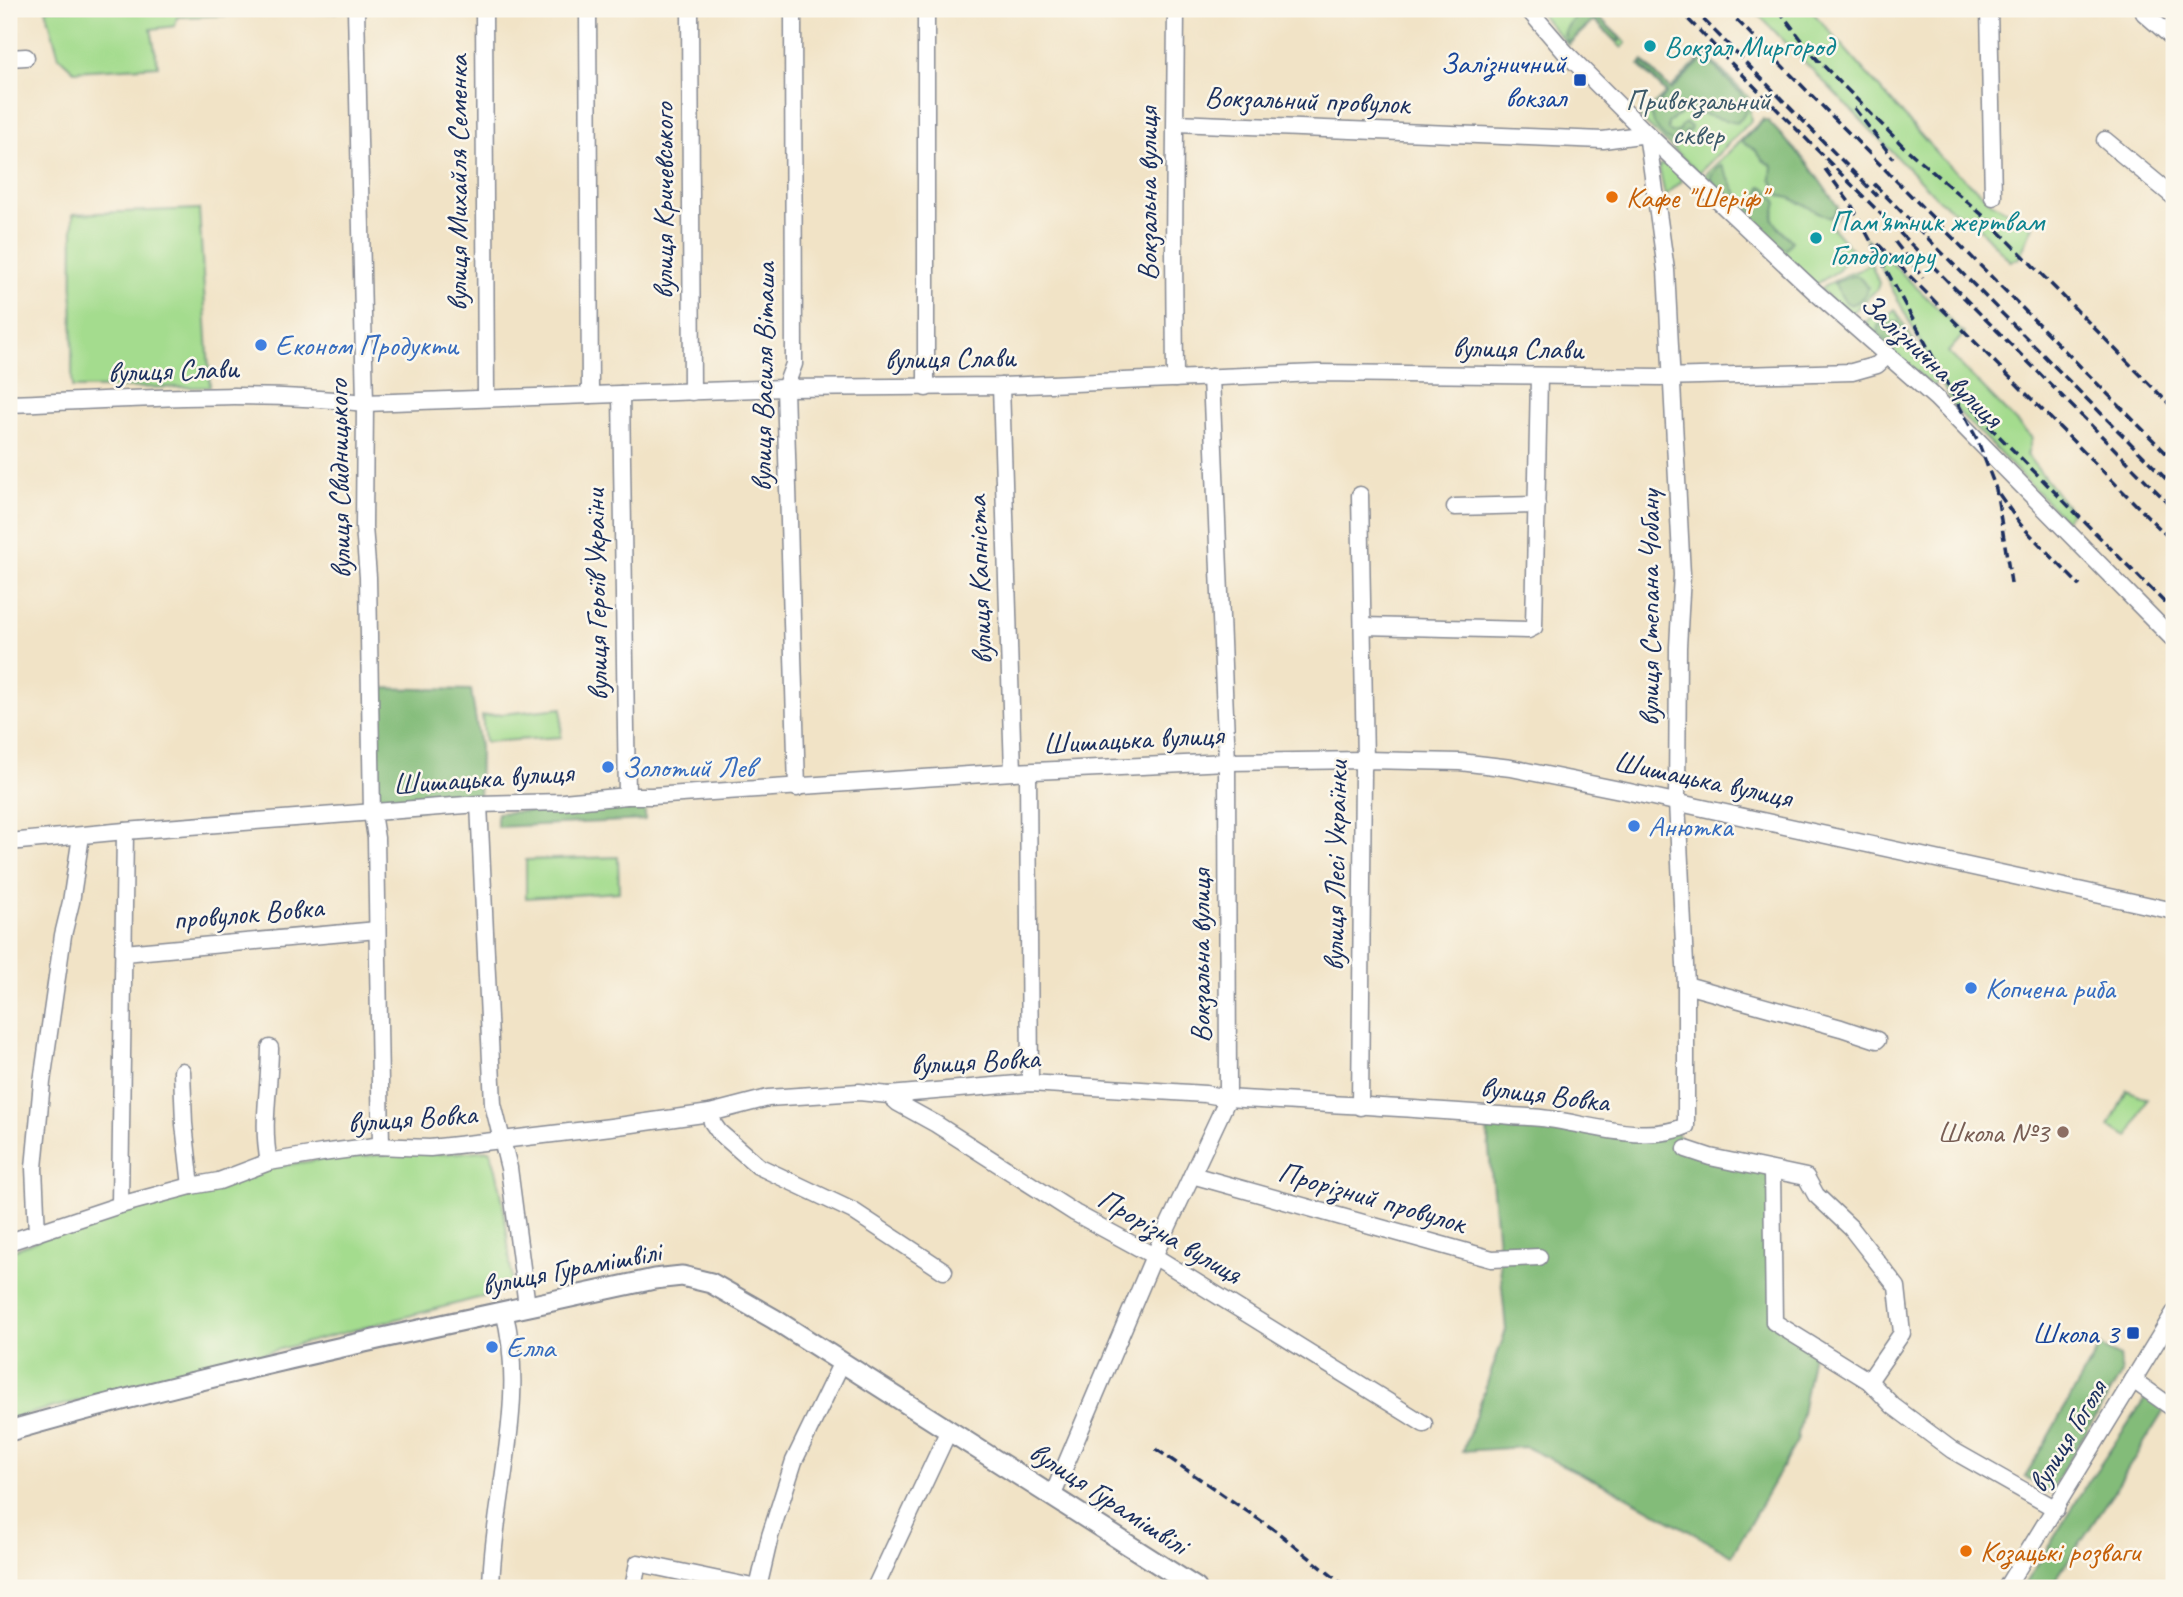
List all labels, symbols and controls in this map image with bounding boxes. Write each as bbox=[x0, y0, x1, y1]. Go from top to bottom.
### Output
place label: Вокзал Миргород bbox=[1664, 27, 1836, 65]
marker: Вокзал Миргород bbox=[1642, 38, 1658, 54]
place label: Залізничний вокзал bbox=[1440, 44, 1568, 116]
street label: вулиця Михайля Семенка bbox=[438, 53, 476, 311]
marker: Залізничний вокзал bbox=[1572, 72, 1588, 88]
street label: Вокзальний провулок bbox=[1204, 77, 1412, 123]
park label: Привокзальний сквер bbox=[1625, 81, 1772, 153]
street label: вулиця Кричевського bbox=[644, 101, 682, 299]
street label: Вокзальна вулиця bbox=[1128, 104, 1166, 281]
place label: Кафе "Шеріф" bbox=[1626, 178, 1773, 216]
marker: Кафе "Шеріф" bbox=[1604, 189, 1620, 205]
place label: Пам'ятник жертвам Голодомору bbox=[1830, 202, 2046, 274]
marker: Пам'ятник жертвам Голодомору bbox=[1808, 230, 1824, 246]
street label: вулиця Василя Віташа bbox=[742, 260, 784, 492]
street label: Залізнична вулиця bbox=[1853, 284, 2013, 437]
place label: Економ Продукти bbox=[275, 326, 460, 364]
street label: вулиця Слави bbox=[1452, 328, 1585, 368]
marker: Економ Продукти bbox=[253, 337, 269, 353]
street label: вулиця Слави bbox=[884, 338, 1017, 378]
street label: вулиця Слави bbox=[107, 349, 241, 391]
street label: вулиця Свидницького bbox=[318, 378, 360, 579]
street label: вулиця Героїв України bbox=[575, 487, 617, 701]
street label: вулиця Степана Чобану bbox=[1630, 487, 1668, 726]
street label: вулиця Капніста bbox=[957, 493, 1001, 665]
street label: Шишацька вулиця bbox=[1042, 715, 1227, 763]
street label: Шишацька вулиця bbox=[1611, 742, 1798, 817]
place label: Золотий Лев bbox=[622, 748, 761, 786]
street label: Шишацька вулиця bbox=[392, 753, 577, 803]
marker: Золотий Лев bbox=[600, 759, 616, 775]
street label: вулиця Лесі Українки bbox=[1314, 759, 1356, 972]
place label: Анютка bbox=[1648, 807, 1735, 845]
marker: Анютка bbox=[1626, 818, 1642, 834]
street label: Вокзальна вулиця bbox=[1181, 866, 1219, 1043]
street label: провулок Вовка bbox=[171, 887, 327, 939]
place label: Копчена риба bbox=[1985, 969, 2117, 1007]
marker: Копчена риба bbox=[1963, 980, 1979, 996]
street label: вулиця Вовка bbox=[909, 1039, 1043, 1083]
street label: вулиця Вовка bbox=[1478, 1067, 1613, 1121]
street label: вулиця Вовка bbox=[346, 1094, 480, 1141]
place label: Школа №3 bbox=[1937, 1113, 2051, 1151]
marker: Школа №3 bbox=[2055, 1124, 2071, 1140]
street label: Прорізний провулок bbox=[1274, 1152, 1472, 1242]
street label: Прорізна вулиця bbox=[1091, 1179, 1250, 1293]
street label: вулиця Гурамішвілі bbox=[478, 1231, 667, 1304]
place label: Школа 3 bbox=[2032, 1314, 2122, 1352]
marker: Школа 3 bbox=[2125, 1325, 2141, 1341]
place label: Елла bbox=[506, 1328, 557, 1366]
marker: Елла bbox=[484, 1339, 500, 1355]
street label: вулиця Гоголя bbox=[2019, 1370, 2117, 1499]
street label: вулиця Гурамішвілі bbox=[1022, 1433, 1198, 1565]
place label: Козацькі розваги bbox=[1980, 1532, 2142, 1570]
marker: Козацькі розваги bbox=[1958, 1543, 1974, 1559]

